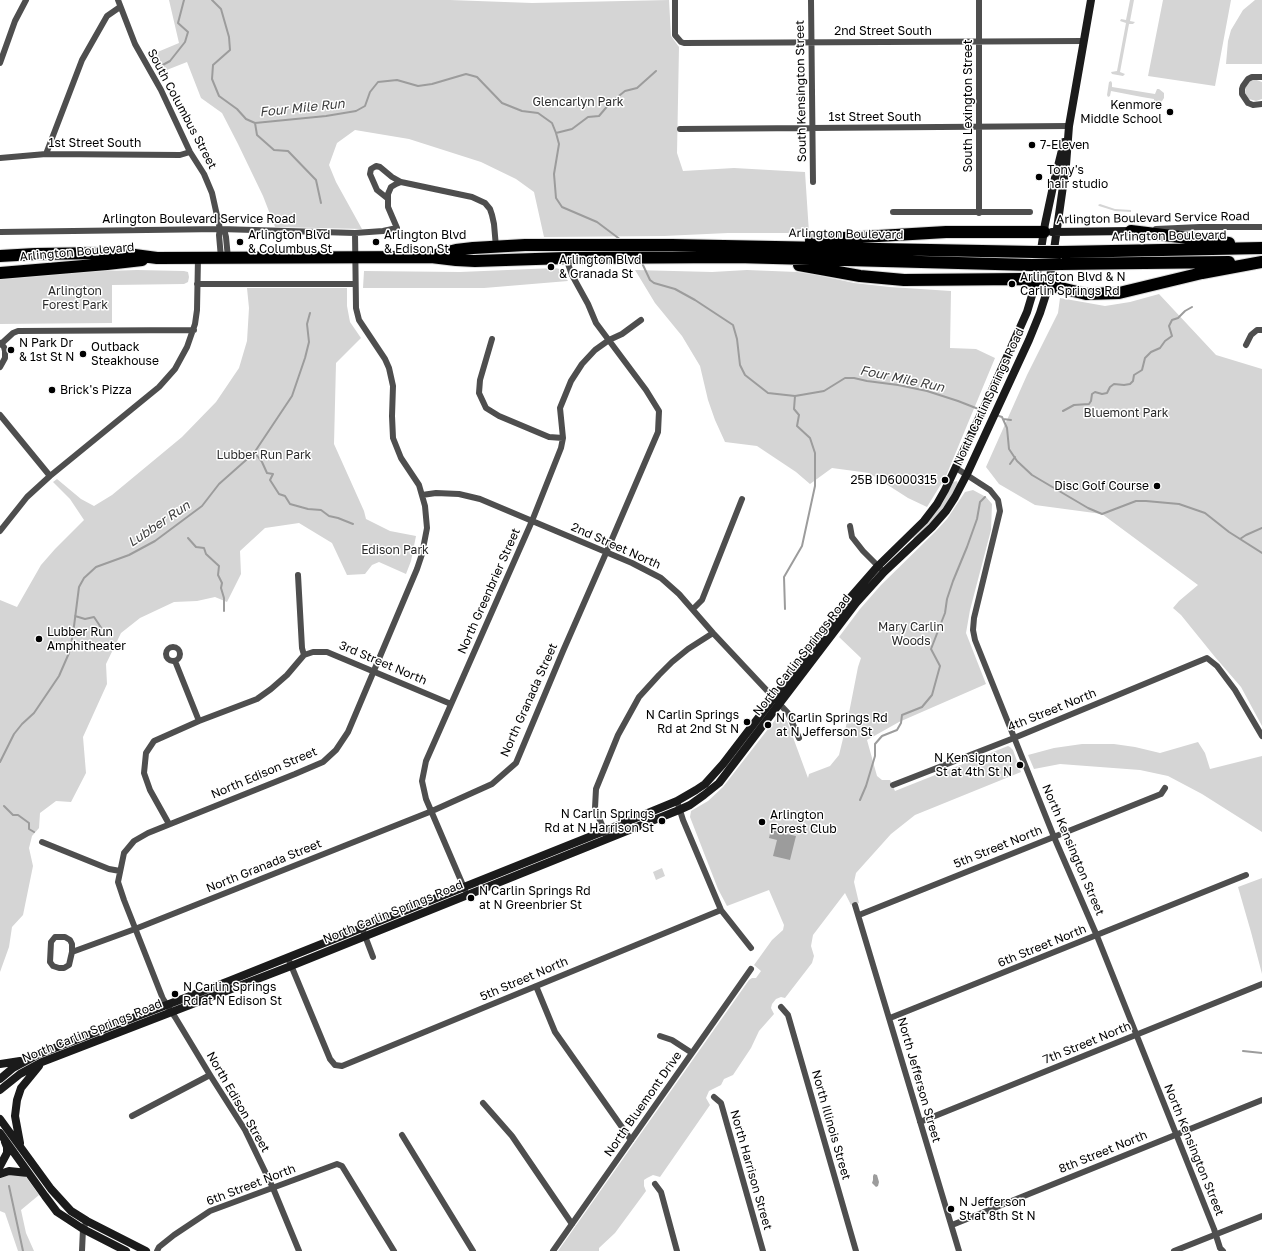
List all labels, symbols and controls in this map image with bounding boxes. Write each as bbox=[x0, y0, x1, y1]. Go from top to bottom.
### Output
street label: South Kensington Street bbox=[793, 20, 809, 162]
street label: 2nd Street South bbox=[834, 24, 932, 38]
street label: South Lexington Street bbox=[961, 39, 975, 173]
street label: South Columbus Street bbox=[144, 46, 220, 172]
park label: Glencarlyn Park bbox=[532, 95, 624, 109]
water label: Four Mile Run bbox=[259, 96, 345, 120]
place label: Kenmore Middle School bbox=[1080, 98, 1162, 126]
marker: Kenmore Middle School bbox=[1165, 107, 1175, 117]
street label: 1st Street South bbox=[829, 110, 921, 124]
street label: 1st Street South bbox=[49, 136, 141, 150]
place label: 7-Eleven bbox=[1040, 138, 1089, 152]
marker: 7-Eleven bbox=[1027, 140, 1037, 150]
place label: Tony's hair studio bbox=[1047, 163, 1108, 191]
marker: Tony's hair studio bbox=[1034, 172, 1044, 182]
street label: Arlington Boulevard Service Road bbox=[1056, 209, 1250, 227]
street label: Arlington Boulevard Service Road bbox=[102, 212, 296, 226]
street label: Arlington Boulevard bbox=[788, 226, 904, 242]
place label: Arlington Blvd & Columbus St bbox=[248, 228, 332, 256]
place label: Arlington Blvd & Edison St bbox=[384, 228, 466, 256]
street label: Arlington Boulevard bbox=[1111, 228, 1227, 244]
marker: Arlington Blvd & Columbus St bbox=[235, 237, 245, 247]
marker: Arlington Blvd & Edison St bbox=[371, 237, 381, 247]
street label: Arlington Boulevard bbox=[19, 240, 135, 264]
place label: Arlington Blvd & Granada St bbox=[559, 253, 641, 281]
marker: Arlington Blvd & Granada St bbox=[546, 262, 556, 272]
place label: Arlington Blvd & N Carlin Springs Rd bbox=[1020, 270, 1126, 298]
marker: Arlington Blvd & N Carlin Springs Rd bbox=[1007, 279, 1017, 289]
park label: Arlington Forest Park bbox=[42, 284, 108, 312]
street label: North Carlin Springs Road bbox=[951, 326, 1027, 468]
place label: N Park Dr & 1st St N bbox=[19, 336, 74, 364]
place label: Outback Steakhouse bbox=[91, 340, 159, 368]
marker: N Park Dr & 1st St N bbox=[6, 345, 16, 355]
marker: Outback Steakhouse bbox=[78, 349, 88, 359]
water label: Four Mile Run bbox=[859, 362, 945, 396]
place label: Brick's Pizza bbox=[60, 383, 132, 397]
marker: Brick's Pizza bbox=[47, 385, 57, 395]
park label: Bluemont Park bbox=[1084, 406, 1168, 420]
park label: Lubber Run Park bbox=[217, 448, 311, 462]
place label: 25B ID6000315 bbox=[850, 473, 937, 487]
marker: 25B ID6000315 bbox=[940, 475, 950, 485]
place label: Disc Golf Course bbox=[1054, 479, 1149, 493]
marker: Disc Golf Course bbox=[1152, 481, 1162, 491]
water label: Lubber Run bbox=[125, 498, 193, 550]
street label: 2nd Street North bbox=[569, 520, 663, 572]
street label: North Greenbrier Street bbox=[455, 526, 523, 656]
park label: Edison Park bbox=[361, 543, 429, 557]
street label: North Carlin Springs Road bbox=[750, 591, 854, 719]
park label: Mary Carlin Woods bbox=[878, 620, 944, 648]
place label: Lubber Run Amphitheater bbox=[47, 625, 126, 653]
marker: Lubber Run Amphitheater bbox=[34, 634, 44, 644]
street label: 3rd Street North bbox=[337, 638, 429, 688]
street label: North Granada Street bbox=[497, 641, 561, 759]
street label: 4th Street North bbox=[1006, 686, 1098, 734]
place label: N Carlin Springs Rd at 2nd St N bbox=[646, 708, 739, 736]
place label: N Carlin Springs Rd at N Jefferson St bbox=[776, 711, 888, 739]
marker: N Carlin Springs Rd at 2nd St N bbox=[742, 717, 752, 727]
marker: N Carlin Springs Rd at N Jefferson St bbox=[763, 720, 773, 730]
street label: North Edison Street bbox=[209, 744, 319, 802]
place label: N Kensignton St at 4th St N bbox=[934, 751, 1012, 779]
marker: N Kensignton St at 4th St N bbox=[1015, 760, 1025, 770]
street label: North Kensington Street bbox=[1039, 782, 1107, 918]
place label: N Carlin Springs Rd at N Harrison St bbox=[544, 807, 654, 835]
place label: Arlington Forest Club bbox=[770, 808, 837, 836]
marker: N Carlin Springs Rd at N Harrison St bbox=[657, 816, 667, 826]
marker: Arlington Forest Club bbox=[757, 817, 767, 827]
street label: 5th Street North bbox=[952, 823, 1044, 871]
street label: North Granada Street bbox=[204, 836, 324, 896]
street label: North Carlin Springs Road bbox=[321, 877, 465, 947]
place label: N Carlin Springs Rd at N Greenbrier St bbox=[479, 884, 591, 912]
marker: N Carlin Springs Rd at N Greenbrier St bbox=[466, 893, 476, 903]
street label: 6th Street North bbox=[996, 922, 1088, 970]
street label: 5th Street North bbox=[478, 954, 570, 1004]
place label: N Carlin Springs Rd at N Edison St bbox=[183, 980, 282, 1008]
marker: N Carlin Springs Rd at N Edison St bbox=[170, 989, 180, 999]
street label: North Carlin Springs Road bbox=[20, 996, 164, 1066]
street label: North Jefferson Street bbox=[894, 1016, 944, 1144]
street label: 7th Street North bbox=[1041, 1019, 1133, 1067]
street label: North Edison Street bbox=[203, 1049, 273, 1155]
street label: North Bluemont Drive bbox=[601, 1049, 685, 1159]
street label: North Illinois Street bbox=[808, 1068, 854, 1182]
street label: North Kensington Street bbox=[1161, 1082, 1227, 1218]
street label: North Harrison Street bbox=[727, 1108, 775, 1232]
street label: 8th Street North bbox=[1057, 1128, 1149, 1176]
street label: 6th Street North bbox=[204, 1161, 298, 1209]
place label: N Jefferson St at 8th St N bbox=[959, 1195, 1036, 1223]
marker: N Jefferson St at 8th St N bbox=[946, 1204, 956, 1214]

